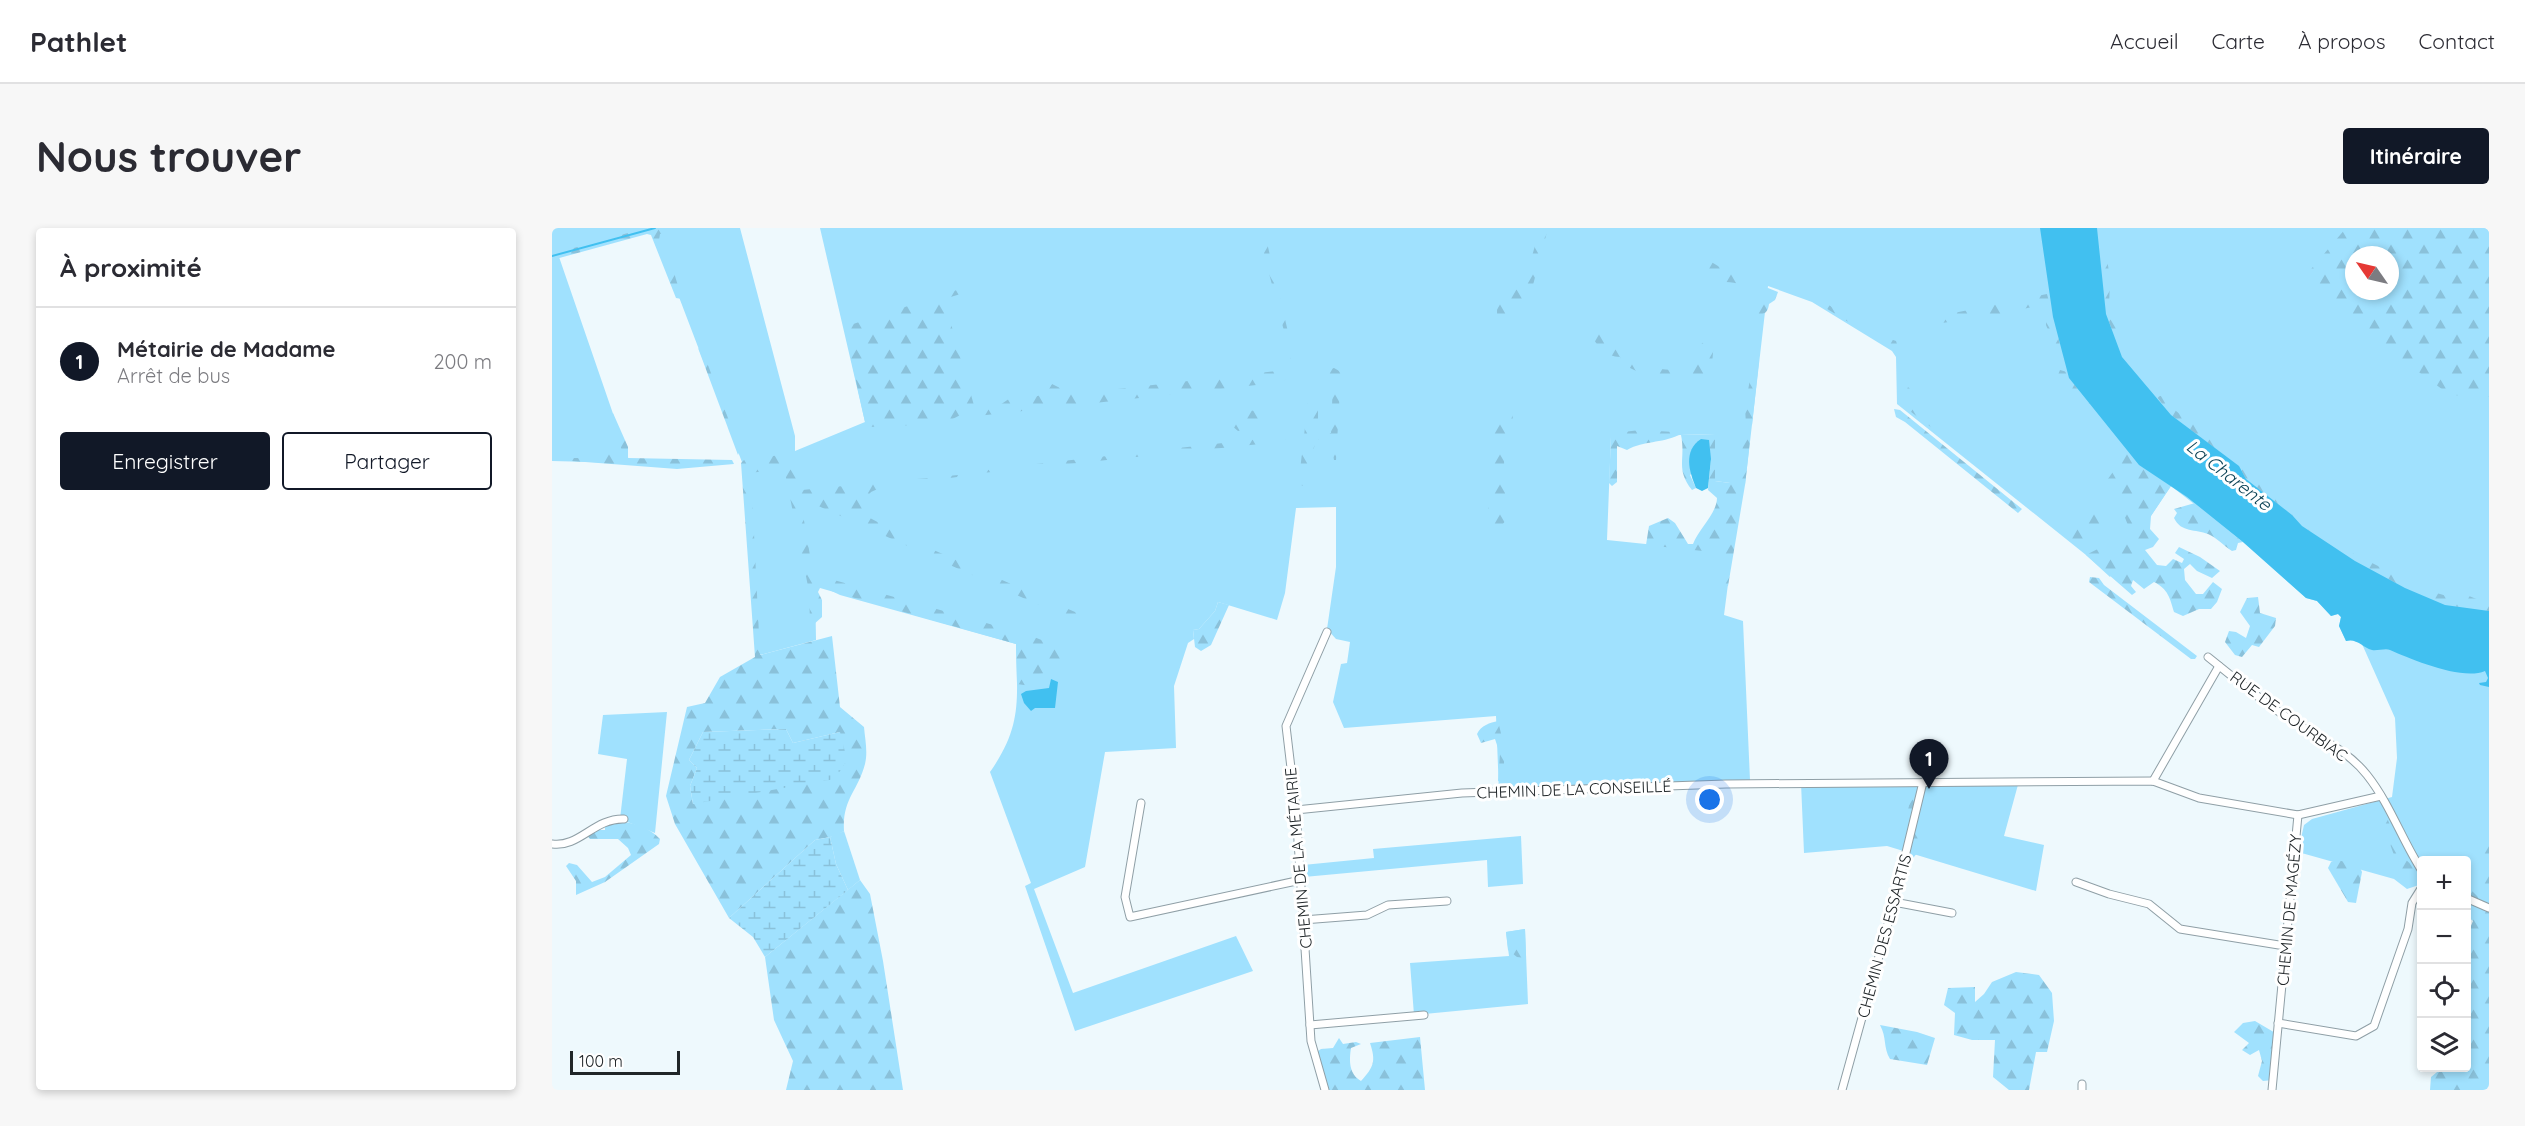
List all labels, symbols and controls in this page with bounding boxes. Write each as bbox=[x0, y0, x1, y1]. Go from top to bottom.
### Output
text: Pathlet bbox=[30, 24, 127, 59]
text: Accueil bbox=[2110, 28, 2179, 54]
text: Carte bbox=[2212, 28, 2265, 54]
text: À propos bbox=[2298, 28, 2386, 54]
text: Contact bbox=[2419, 28, 2495, 54]
button: Itinéraire bbox=[2343, 128, 2489, 184]
text: Nous trouver bbox=[36, 130, 301, 183]
north arrow bbox=[2345, 246, 2399, 300]
text: À proximité bbox=[60, 251, 202, 284]
text: Métairie de Madame bbox=[117, 335, 336, 363]
text: 1 bbox=[76, 349, 83, 374]
text: 200 m bbox=[433, 349, 492, 374]
text: Arrêt de bus bbox=[117, 363, 230, 388]
button: Enregistrer bbox=[60, 432, 270, 490]
button: Partager bbox=[282, 432, 492, 490]
water label: La Charente bbox=[2182, 435, 2277, 516]
street label: RUE DE COURBIAC bbox=[2226, 667, 2352, 765]
pin: 1 bbox=[1910, 740, 1948, 789]
street label: CHEMIN DE LA MÉTAIRIE bbox=[1280, 767, 1316, 949]
street label: CHEMIN DE LA CONSEILLÉ bbox=[1476, 776, 1672, 802]
your location bbox=[1695, 785, 1724, 814]
street label: CHEMIN DE MAGÉZY bbox=[2272, 833, 2306, 987]
street label: CHEMIN DES ESSARTIS bbox=[1852, 852, 1916, 1020]
map controls bbox=[2417, 856, 2471, 1072]
button: + bbox=[2417, 856, 2471, 910]
button: − bbox=[2417, 910, 2471, 964]
button: locate bbox=[2417, 964, 2471, 1018]
button: layers bbox=[2417, 1018, 2471, 1072]
scale bar bbox=[570, 1048, 680, 1076]
text: 100 m bbox=[579, 1051, 623, 1071]

